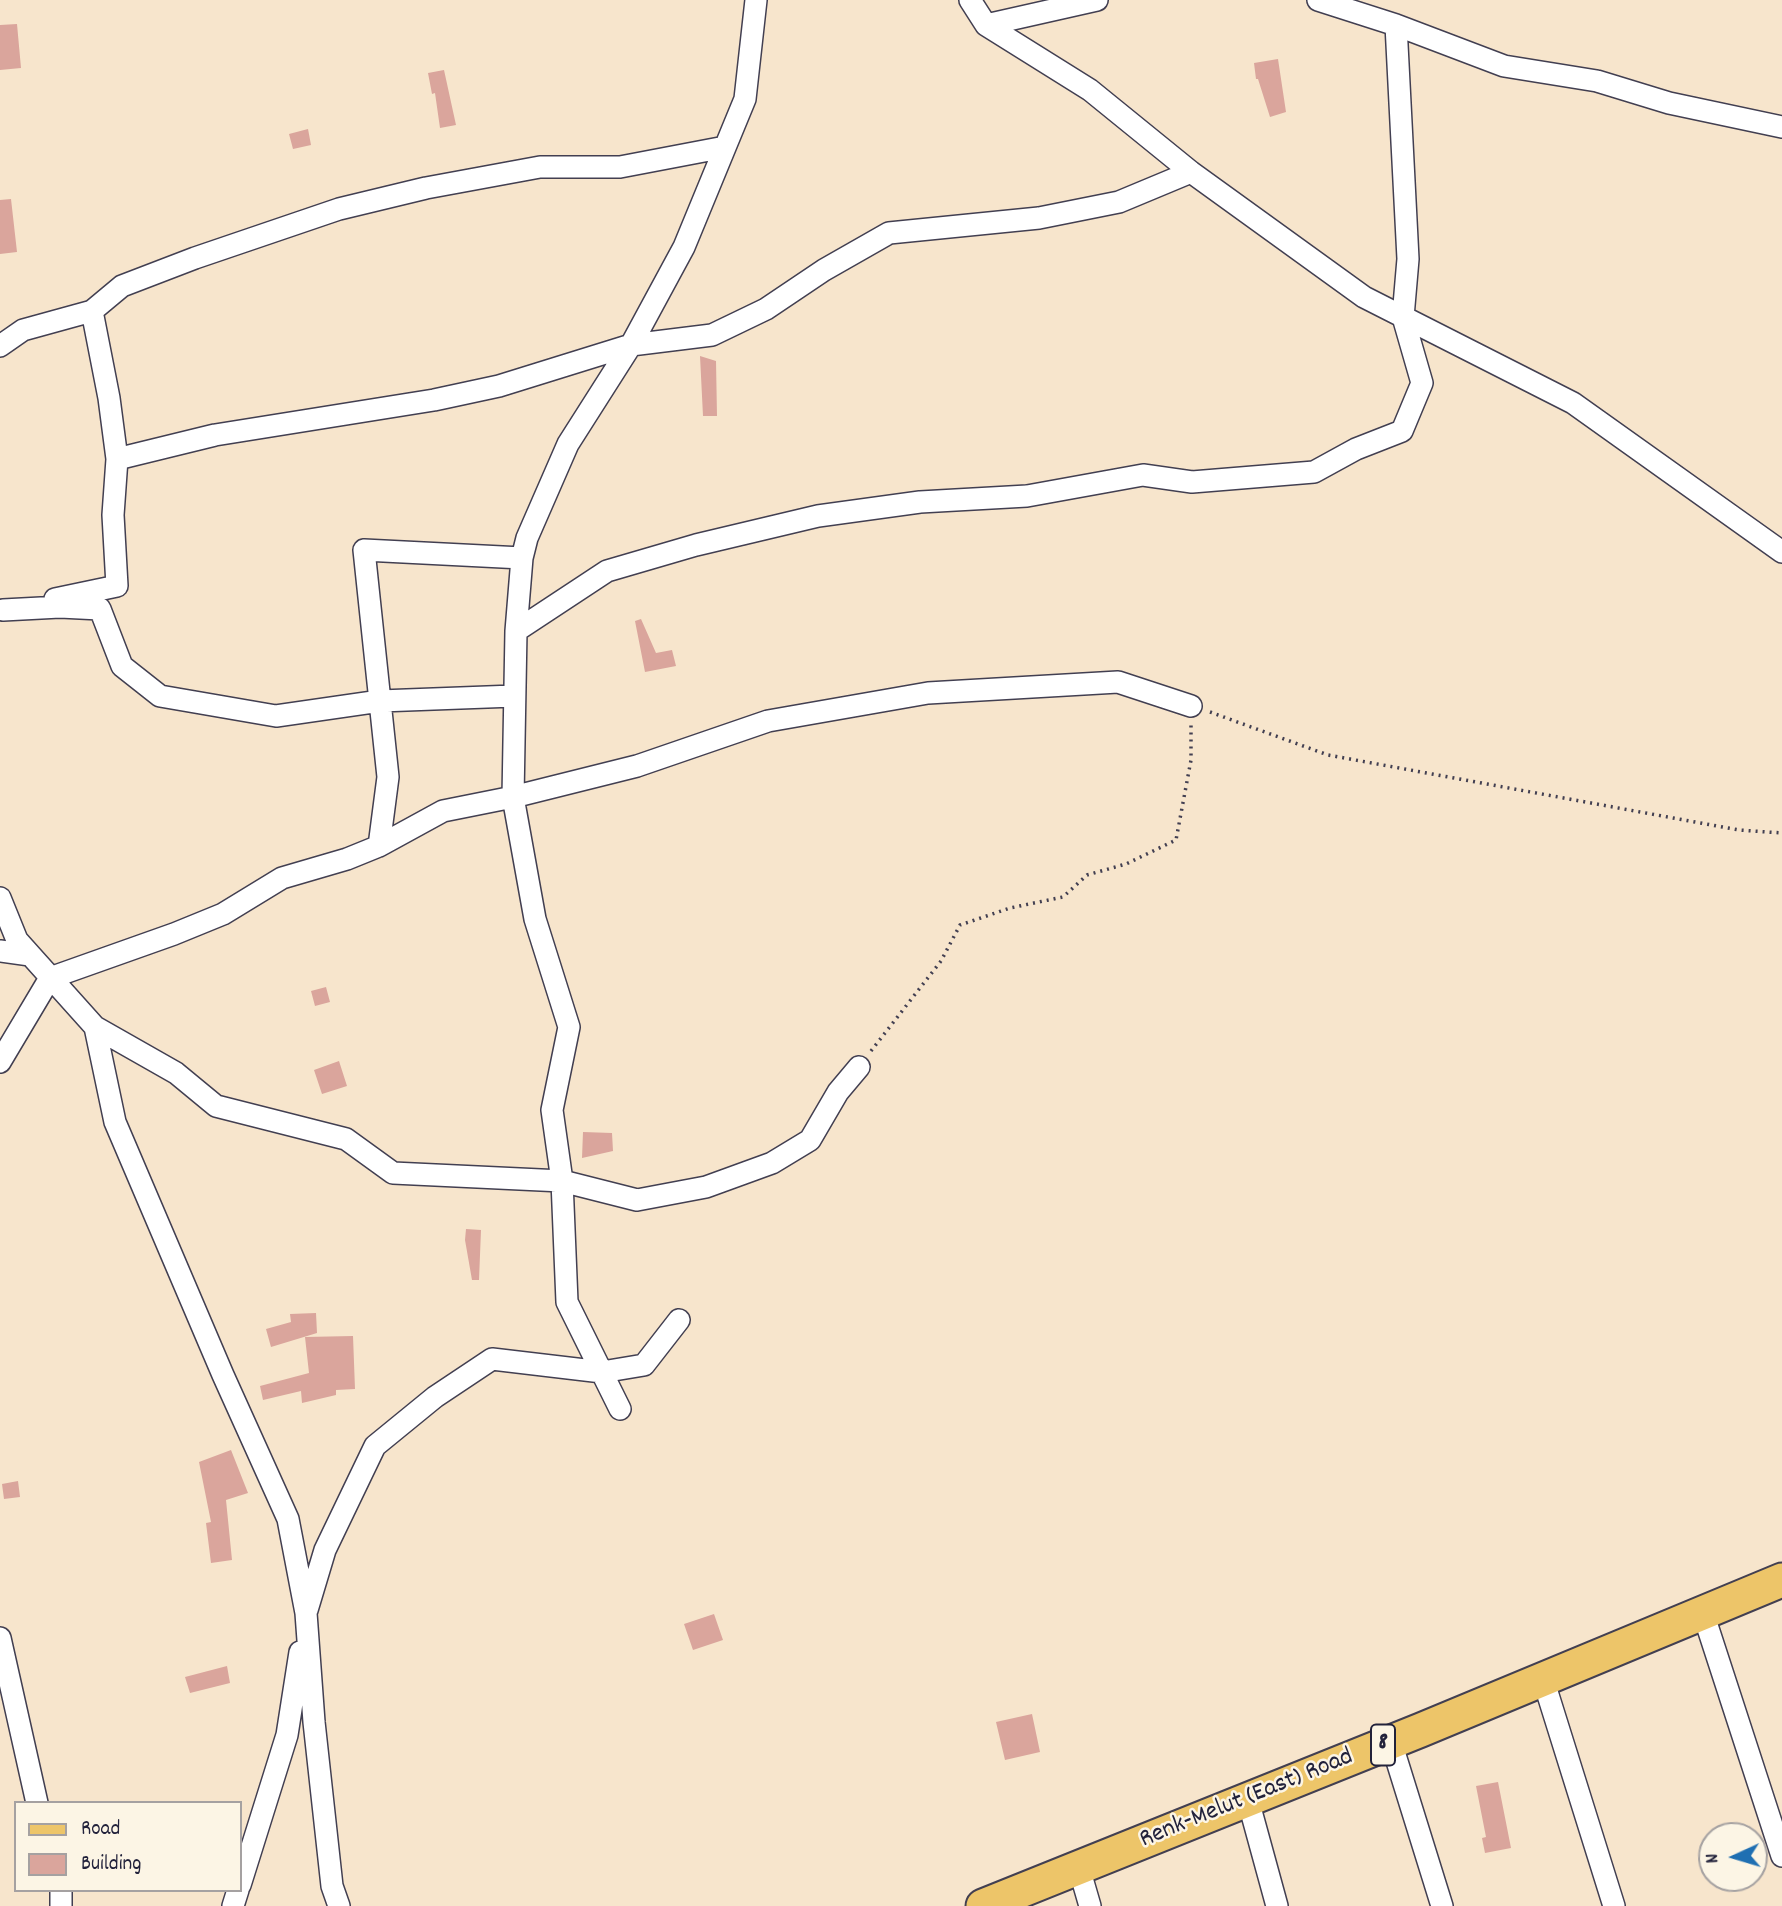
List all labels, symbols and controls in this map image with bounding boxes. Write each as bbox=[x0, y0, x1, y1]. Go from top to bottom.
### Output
road number: 8 bbox=[1371, 1724, 1395, 1765]
street label: Renk-Melut (East) Road bbox=[1136, 1743, 1358, 1857]
legend bbox=[14, 1801, 242, 1892]
text: Road bbox=[81, 1815, 120, 1845]
north arrow bbox=[1698, 1822, 1768, 1892]
text: Building bbox=[81, 1850, 141, 1880]
text: N bbox=[1700, 1853, 1727, 1864]

